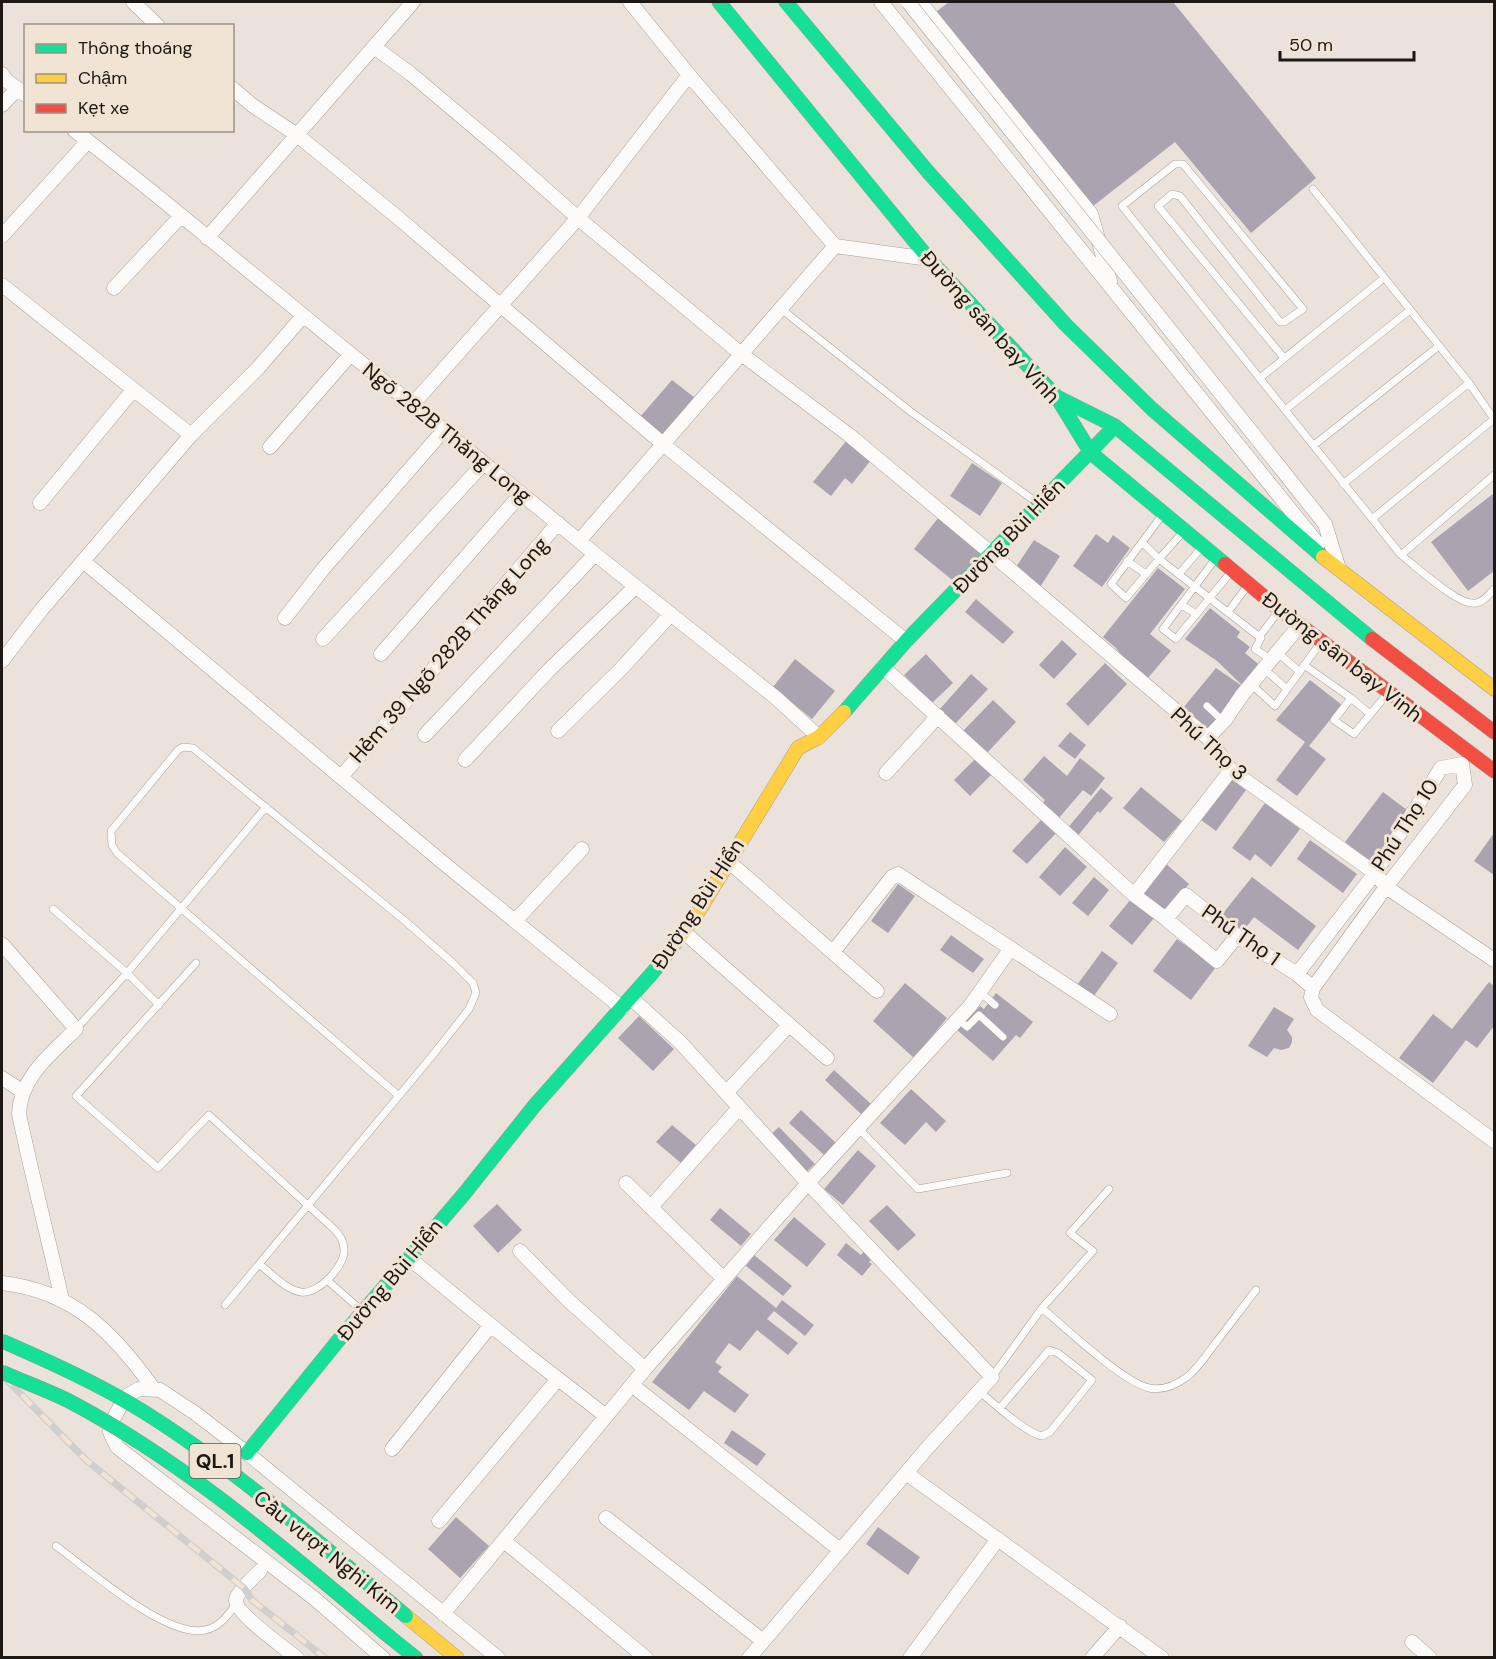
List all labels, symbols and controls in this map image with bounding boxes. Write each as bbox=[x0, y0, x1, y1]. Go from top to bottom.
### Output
legend bbox=[24, 24, 234, 132]
scale bar bbox=[1280, 24, 1414, 62]
text: 50 m bbox=[1289, 33, 1333, 57]
text: Thông thoáng bbox=[78, 36, 193, 60]
text: Chậm bbox=[78, 66, 127, 90]
text: Kẹt xe bbox=[78, 96, 129, 120]
street label: Đường sân bay Vinh bbox=[914, 245, 1066, 409]
street label: Ngõ 282B Thăng Long bbox=[357, 356, 538, 510]
street label: Đường Bùi Hiển bbox=[947, 472, 1071, 600]
street label: Hẻm 39 Ngõ 282B Thăng Long bbox=[343, 531, 555, 769]
street label: Đường sân bay Vinh bbox=[1256, 586, 1428, 728]
street label: Phú Thọ 3 bbox=[1165, 701, 1253, 787]
street label: Phú Thọ 10 bbox=[1365, 774, 1445, 876]
street label: Đường Bùi Hiển bbox=[645, 833, 751, 975]
street label: Phú Thọ 1 bbox=[1196, 898, 1286, 972]
street label: Đường Bùi Hiển bbox=[331, 1213, 449, 1347]
road number: QL.1 bbox=[190, 1444, 240, 1478]
street label: Cầu vượt Nghi Kim bbox=[248, 1484, 406, 1620]

